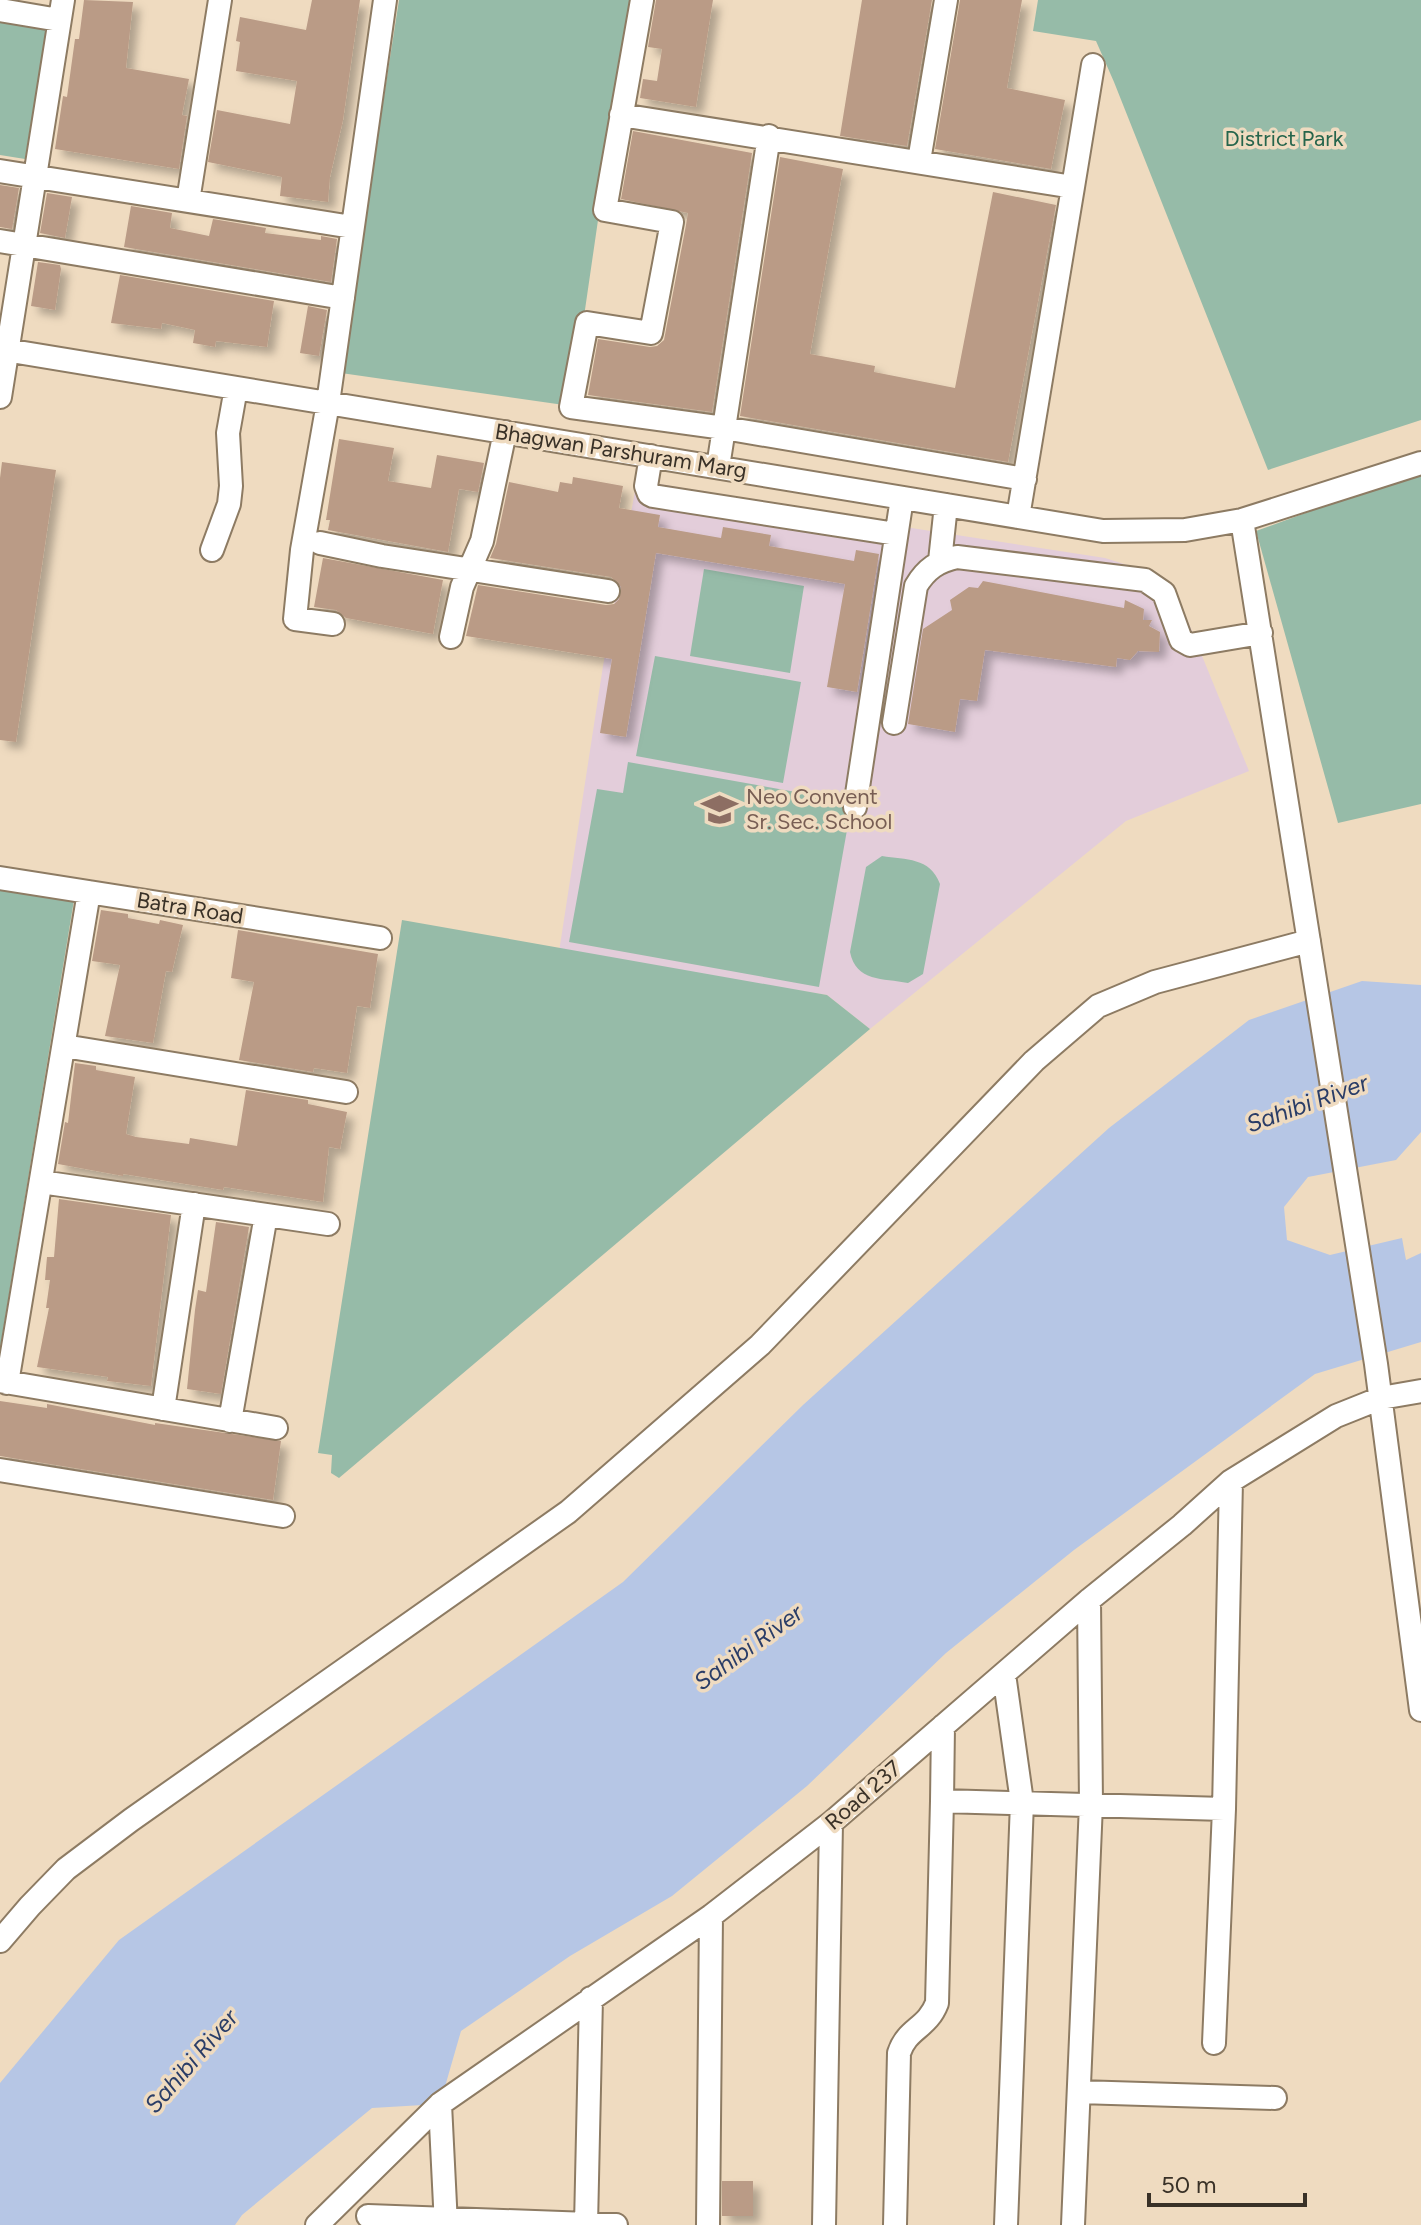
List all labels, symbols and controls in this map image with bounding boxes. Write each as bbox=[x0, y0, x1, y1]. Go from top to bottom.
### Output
park label: District Park bbox=[1225, 125, 1344, 152]
street label: Bhagwan Parshuram Marg bbox=[493, 418, 749, 484]
place label: Neo Convent Sr. Sec. School bbox=[746, 783, 892, 835]
school or university icon: Neo Convent Sr. Sec. School bbox=[701, 790, 739, 828]
street label: Batra Road bbox=[135, 886, 245, 930]
water label: Sahibi River bbox=[1242, 1067, 1373, 1138]
water label: Sahibi River bbox=[688, 1597, 809, 1696]
street label: Road 237 bbox=[819, 1754, 907, 1835]
water label: Sahibi River bbox=[138, 2003, 244, 2119]
scale bar bbox=[1149, 2157, 1305, 2207]
text: 50 m bbox=[1161, 2170, 1217, 2199]

